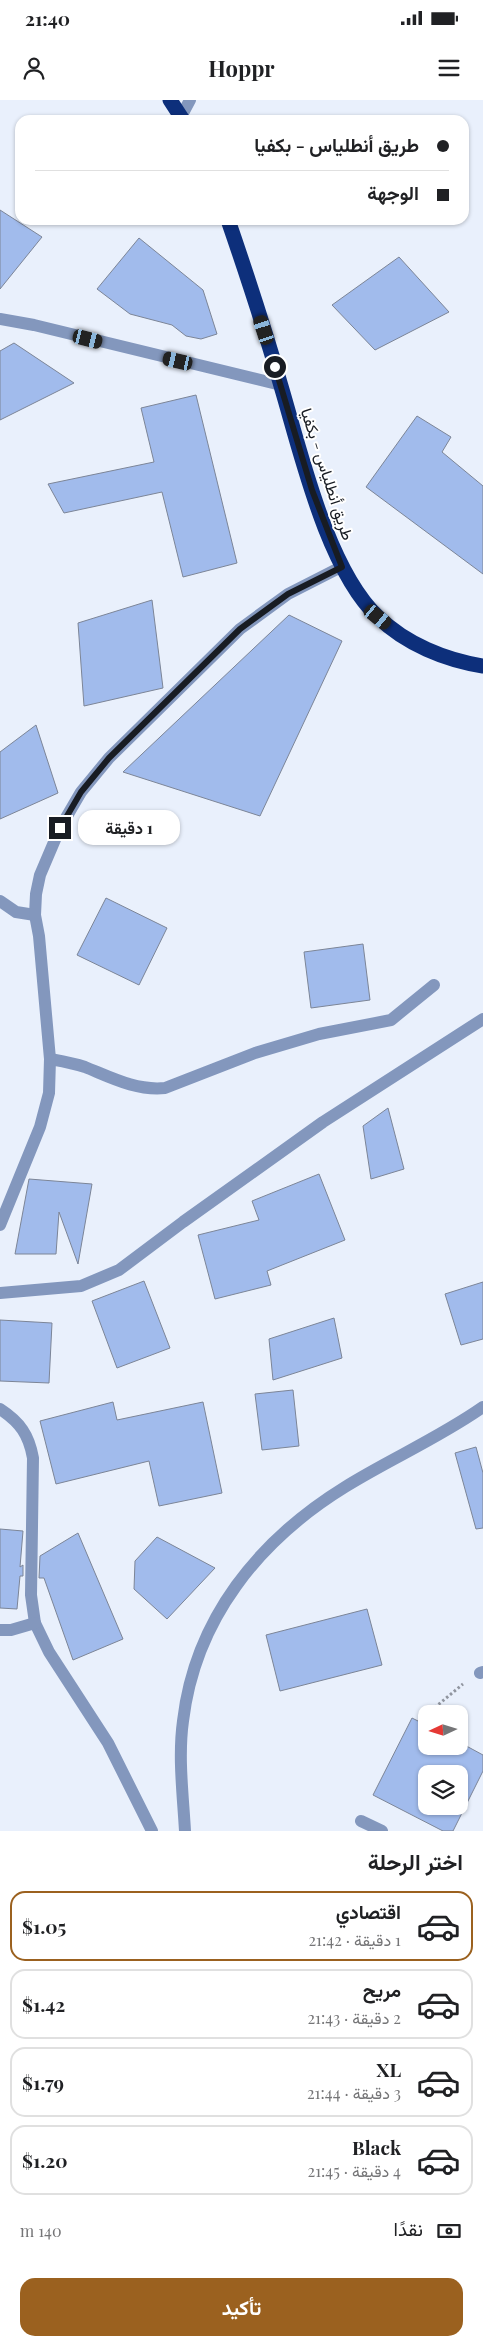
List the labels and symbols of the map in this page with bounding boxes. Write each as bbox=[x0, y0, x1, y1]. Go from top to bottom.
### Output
car bbox=[252, 313, 275, 347]
car bbox=[71, 328, 104, 350]
car bbox=[161, 350, 194, 372]
route start bbox=[264, 356, 286, 378]
street label: طريق أنطلياس - بكفيا bbox=[296, 405, 359, 543]
car bbox=[361, 602, 394, 632]
callout: 1 دقيقة bbox=[78, 810, 180, 846]
route end bbox=[49, 817, 71, 839]
north arrow bbox=[418, 1705, 468, 1755]

